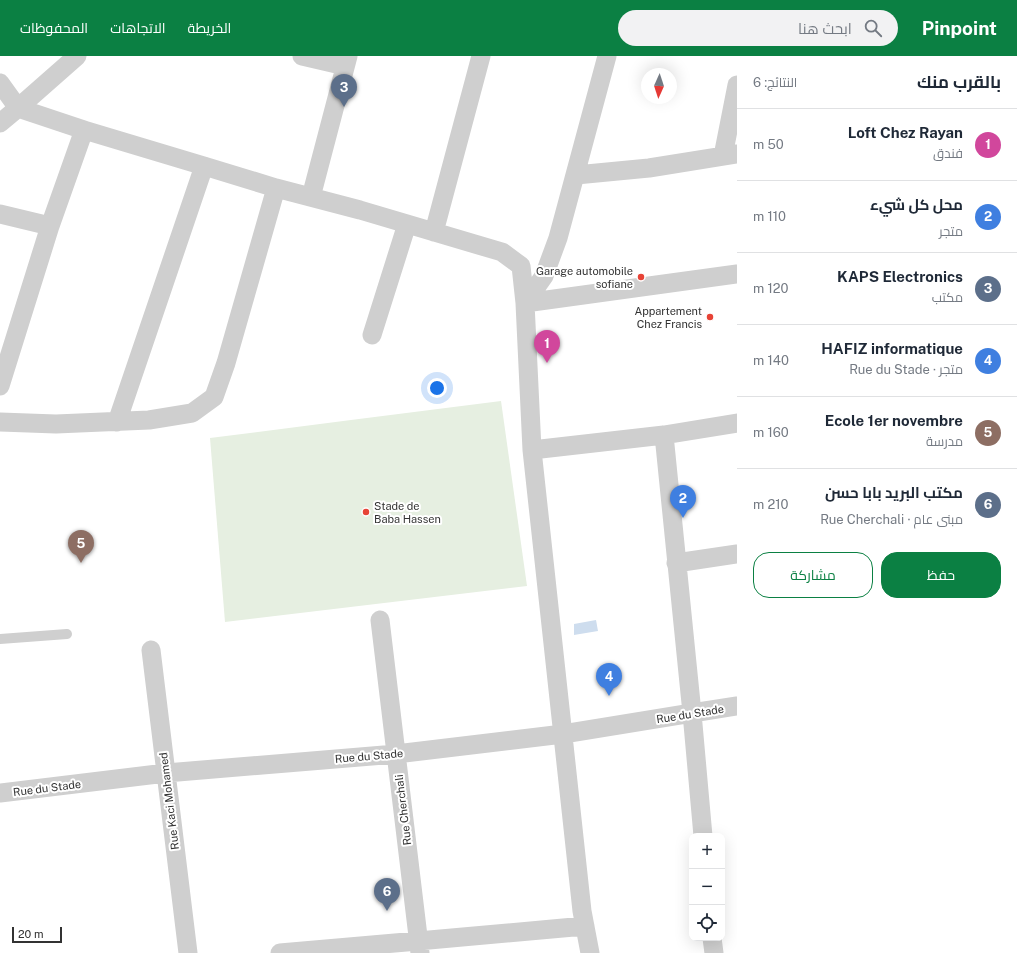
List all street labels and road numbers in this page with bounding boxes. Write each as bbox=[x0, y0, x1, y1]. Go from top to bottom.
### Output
street label: Rue du Stade bbox=[655, 703, 725, 725]
street label: Rue du Stade bbox=[334, 747, 404, 765]
street label: Rue Kaci Mohamed bbox=[157, 752, 181, 850]
street label: Rue Cherchali bbox=[393, 774, 413, 846]
street label: Rue du Stade bbox=[12, 778, 82, 798]

